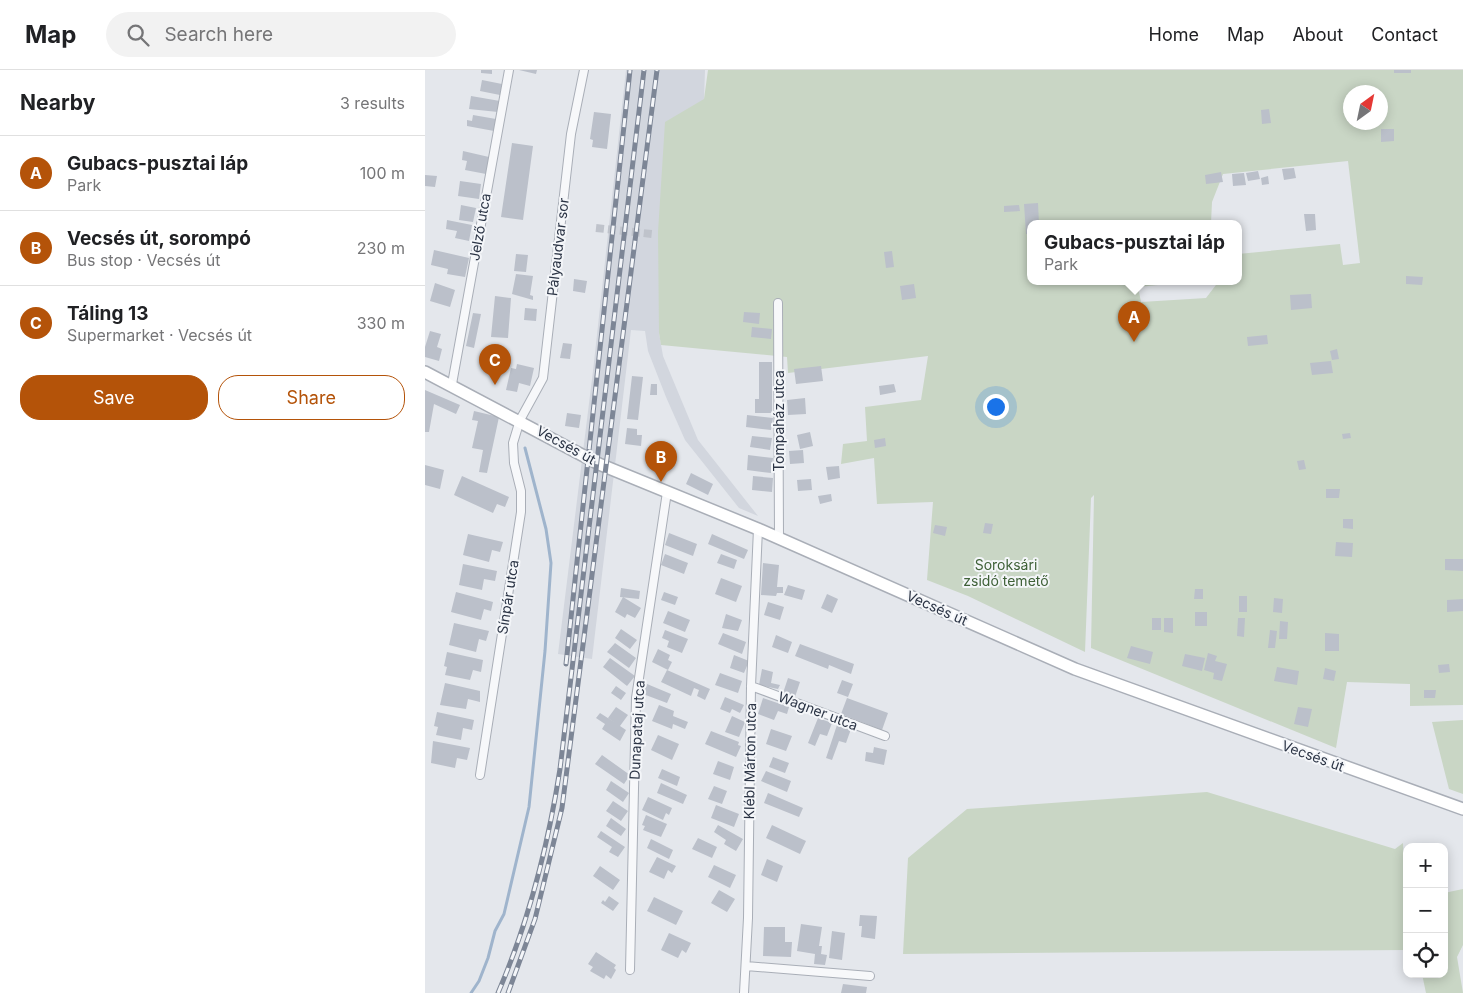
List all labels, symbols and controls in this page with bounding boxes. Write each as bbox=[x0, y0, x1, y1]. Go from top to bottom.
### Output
search box bbox=[106, 12, 456, 57]
text: Map bbox=[25, 20, 76, 49]
icon: search bbox=[124, 21, 152, 49]
text: Search here bbox=[164, 23, 273, 46]
text: Home bbox=[1149, 24, 1199, 45]
text: Map bbox=[1227, 24, 1264, 45]
text: About bbox=[1292, 24, 1343, 45]
text: Contact bbox=[1371, 24, 1438, 45]
north arrow bbox=[1343, 85, 1388, 130]
text: Nearby bbox=[20, 90, 95, 115]
text: 3 results bbox=[340, 93, 405, 113]
text: Gubacs-pusztai láp bbox=[67, 152, 248, 175]
text: A bbox=[30, 163, 42, 183]
text: 100 m bbox=[360, 163, 405, 183]
text: Park bbox=[67, 175, 101, 195]
street label: Jelző utca bbox=[465, 192, 494, 262]
street label: Pályaudvar sor bbox=[543, 197, 572, 297]
popup bbox=[1027, 220, 1242, 285]
text: Vecsés út, sorompó bbox=[67, 227, 251, 250]
text: Gubacs-pusztai láp bbox=[1044, 231, 1225, 254]
text: B bbox=[31, 238, 41, 258]
text: 230 m bbox=[357, 238, 405, 258]
text: Bus stop · Vecsés út bbox=[67, 250, 221, 270]
text: Park bbox=[1044, 254, 1078, 274]
pin: A bbox=[1118, 301, 1150, 342]
text: Táling 13 bbox=[67, 302, 148, 325]
text: C bbox=[30, 313, 42, 333]
text: 330 m bbox=[357, 313, 405, 333]
text: Supermarket · Vecsés út bbox=[67, 325, 252, 345]
pin: C bbox=[479, 344, 511, 385]
street label: Tompaház utca bbox=[770, 370, 787, 472]
button: Save bbox=[20, 375, 208, 420]
button: Share bbox=[218, 375, 405, 420]
your location bbox=[983, 394, 1009, 420]
street label: Vecsés út bbox=[534, 421, 599, 468]
pin: B bbox=[645, 441, 677, 482]
park label: Soroksári zsidó temető bbox=[963, 556, 1049, 589]
street label: Sínpár utca bbox=[493, 558, 522, 635]
street label: Vecsés út bbox=[904, 587, 971, 629]
street label: Dunapataj utca bbox=[625, 680, 648, 780]
street label: Wagner utca bbox=[776, 688, 860, 734]
street label: Klébl Márton utca bbox=[740, 703, 759, 819]
street label: Vecsés út bbox=[1280, 736, 1347, 775]
map controls bbox=[1403, 843, 1448, 978]
button: + bbox=[1403, 843, 1448, 888]
button: − bbox=[1403, 888, 1448, 933]
button: locate bbox=[1403, 933, 1448, 978]

